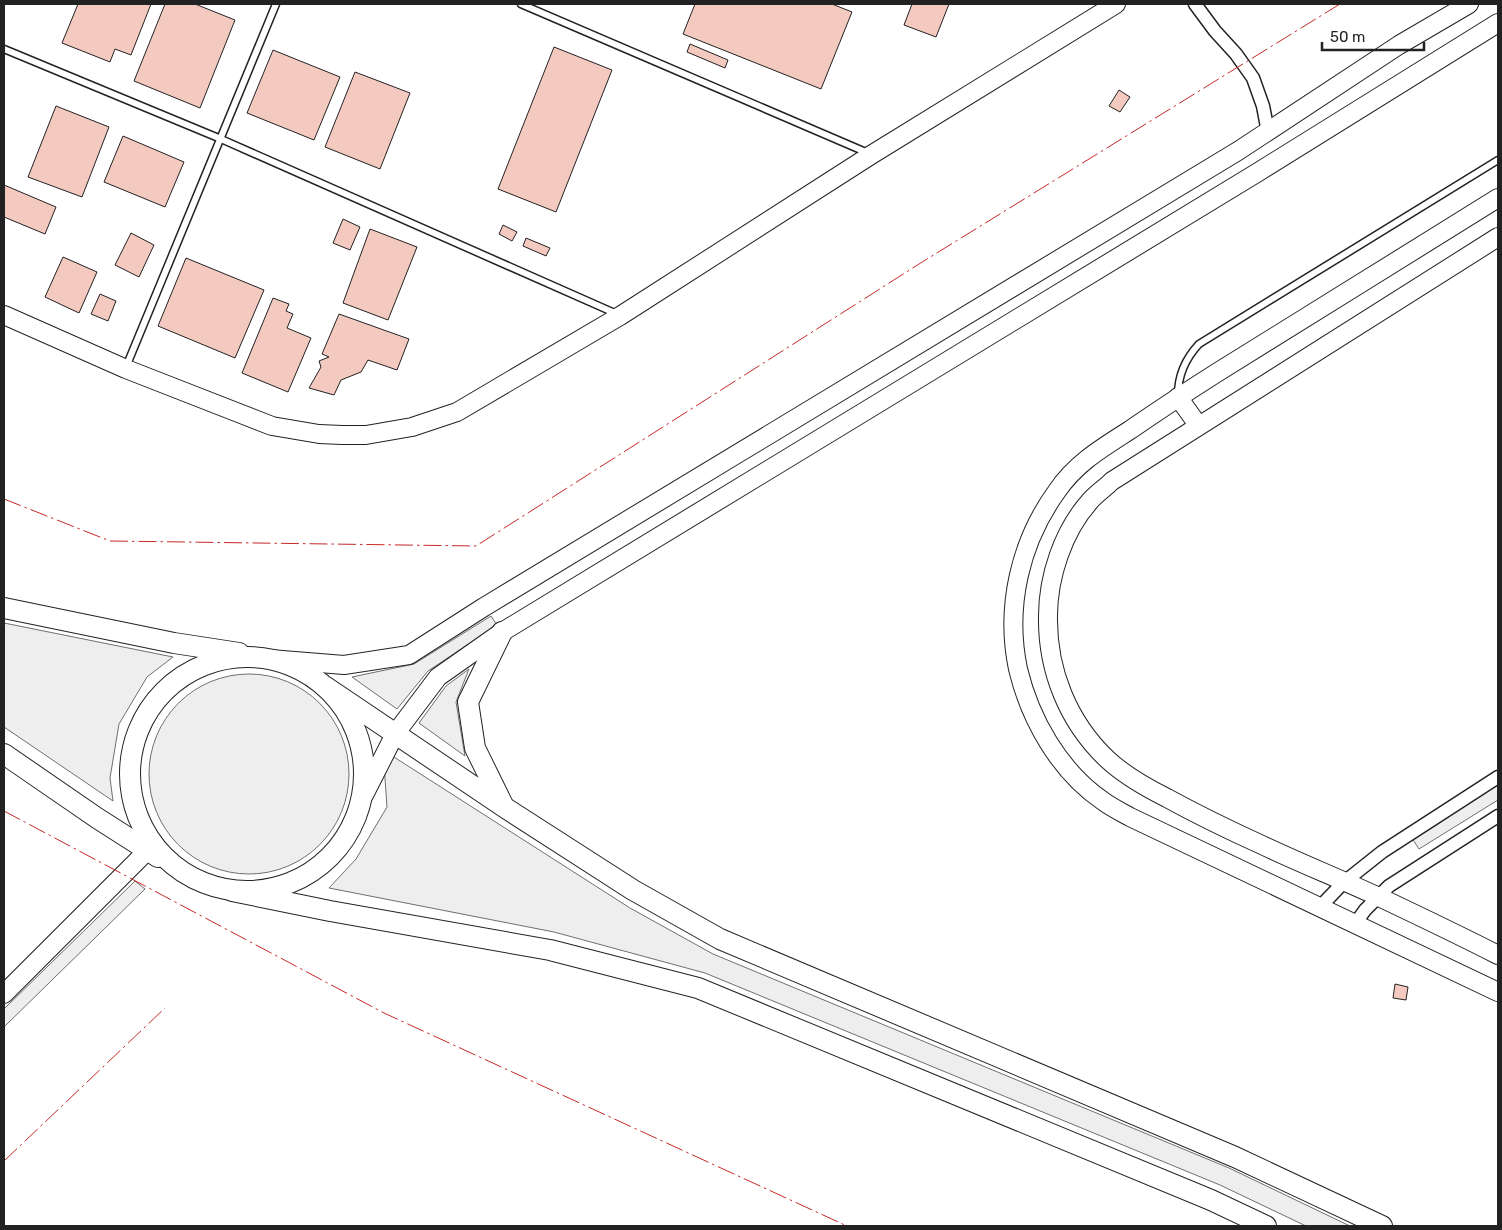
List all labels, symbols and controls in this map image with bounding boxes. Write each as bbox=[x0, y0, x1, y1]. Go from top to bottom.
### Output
scale bar bbox=[1322, 20, 1424, 52]
text: 50 m bbox=[1330, 28, 1365, 46]

